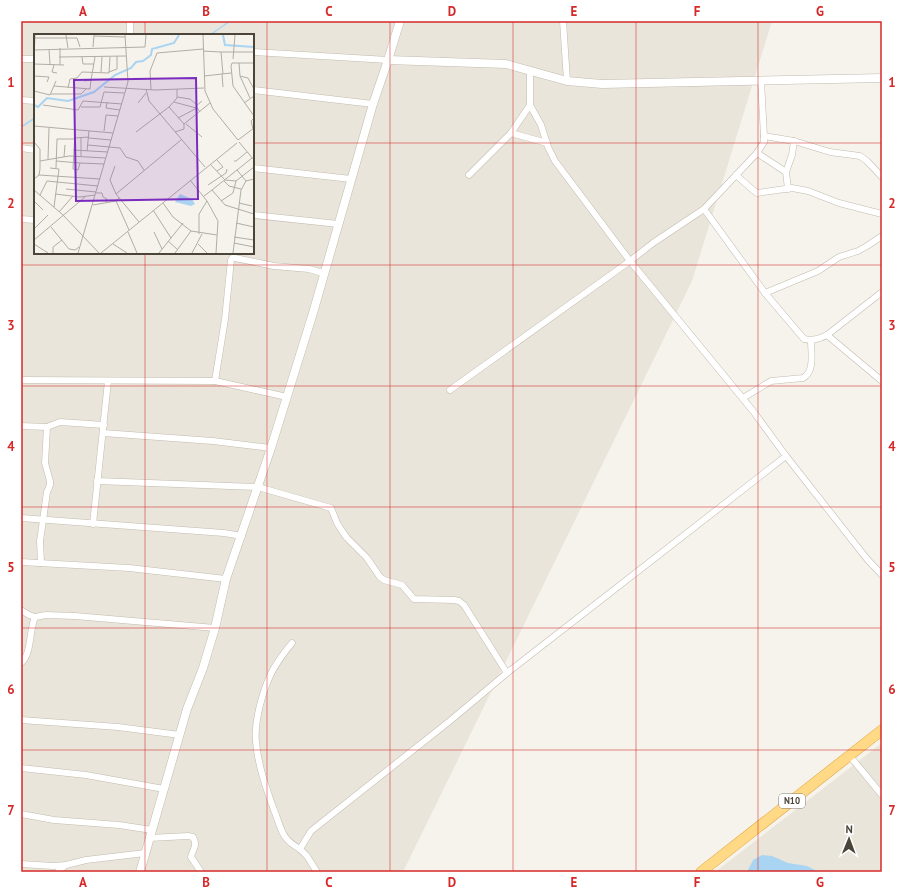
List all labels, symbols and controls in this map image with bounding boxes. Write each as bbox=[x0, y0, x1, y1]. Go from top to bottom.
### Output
text: A bbox=[79, 3, 87, 20]
text: B bbox=[202, 3, 210, 20]
text: C bbox=[325, 3, 333, 20]
text: D bbox=[448, 3, 456, 20]
text: E bbox=[571, 3, 578, 20]
text: F bbox=[694, 3, 701, 20]
text: G bbox=[816, 3, 824, 20]
inset map bbox=[34, 34, 254, 254]
text: 1 bbox=[7, 74, 15, 91]
text: 1 bbox=[888, 74, 896, 91]
text: 2 bbox=[7, 195, 15, 212]
text: 2 bbox=[888, 195, 896, 212]
text: 3 bbox=[7, 317, 15, 334]
text: 3 bbox=[888, 317, 896, 334]
text: 4 bbox=[7, 438, 15, 455]
text: 4 bbox=[888, 438, 896, 455]
text: 5 bbox=[7, 559, 15, 576]
text: 5 bbox=[888, 559, 896, 576]
text: 6 bbox=[7, 681, 15, 698]
text: 6 bbox=[888, 681, 896, 698]
road number: N10 bbox=[779, 794, 805, 808]
text: 7 bbox=[7, 802, 15, 819]
text: 7 bbox=[888, 802, 896, 819]
north arrow bbox=[829, 819, 869, 859]
text: N bbox=[845, 822, 853, 836]
text: A bbox=[79, 874, 87, 891]
text: B bbox=[202, 874, 210, 891]
text: C bbox=[325, 874, 333, 891]
text: D bbox=[448, 874, 456, 891]
text: E bbox=[571, 874, 578, 891]
text: F bbox=[694, 874, 701, 891]
text: G bbox=[816, 874, 824, 891]

